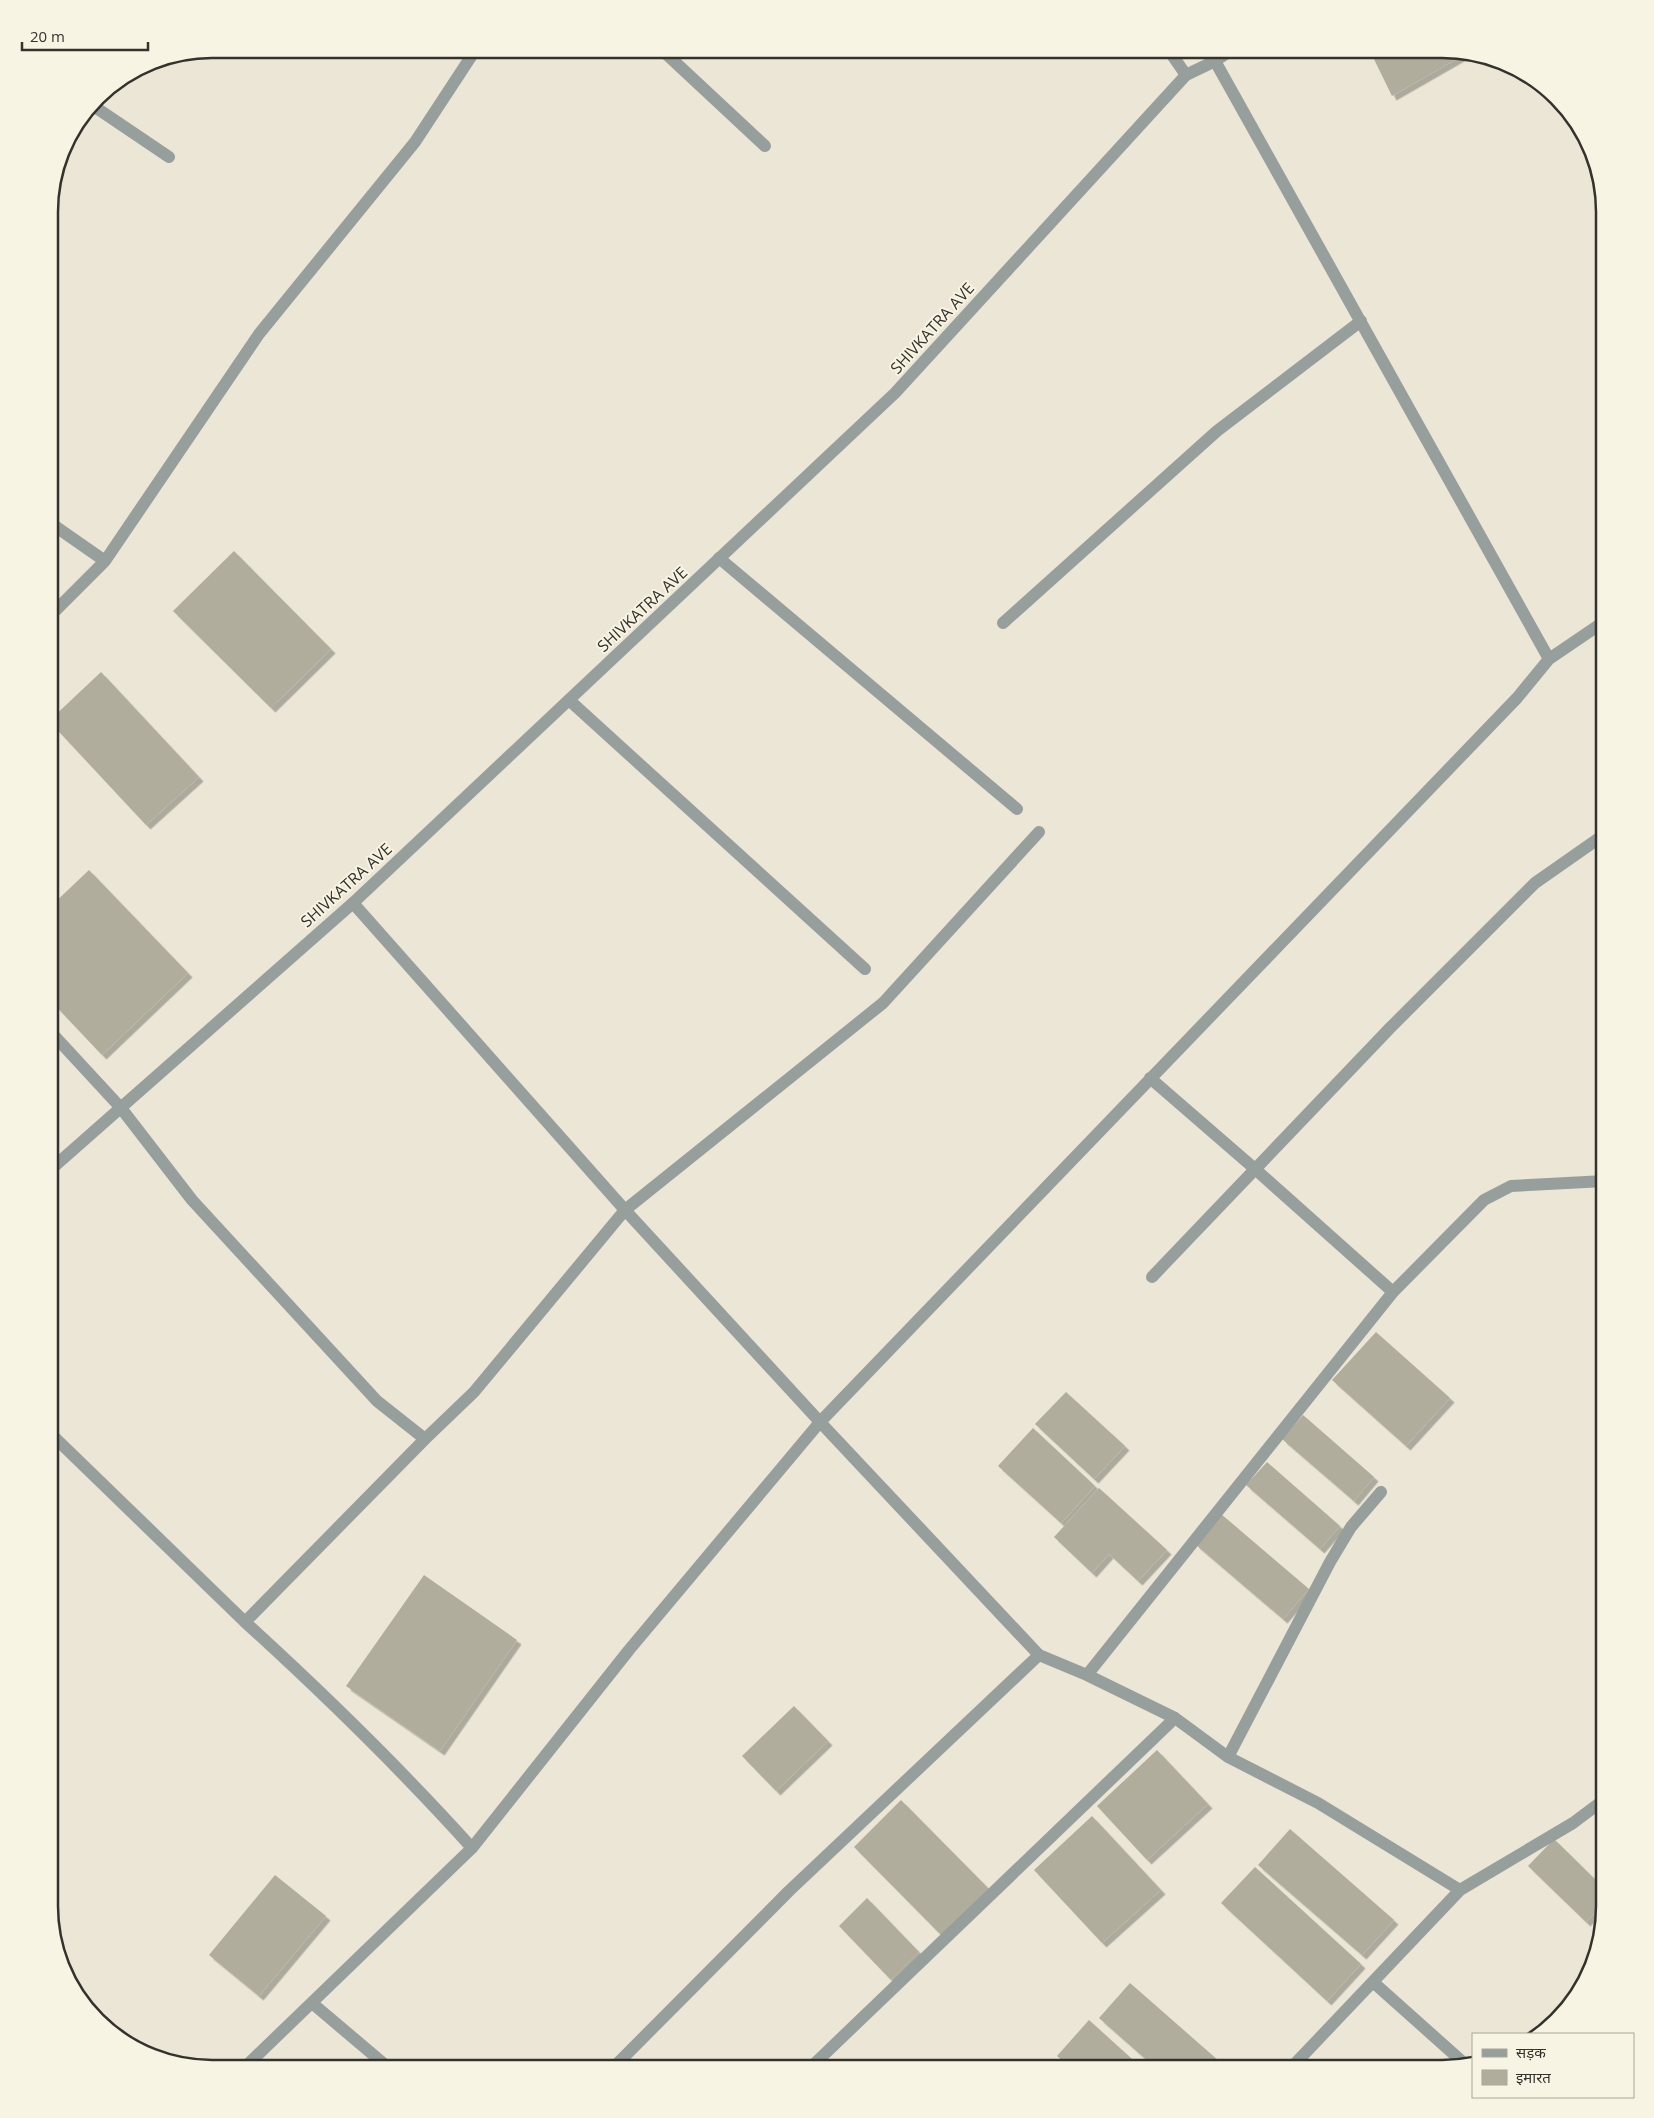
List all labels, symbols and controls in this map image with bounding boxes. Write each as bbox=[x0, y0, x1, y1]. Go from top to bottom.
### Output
scale bar bbox=[22, 20, 149, 52]
text: 20 m bbox=[30, 26, 65, 46]
street label: SHIVKATRA AVE bbox=[885, 278, 979, 378]
street label: SHIVKATRA AVE bbox=[592, 561, 692, 657]
street label: SHIVKATRA AVE bbox=[296, 838, 396, 932]
legend bbox=[1472, 2033, 1634, 2098]
text: सड़क bbox=[1516, 2042, 1546, 2062]
text: इमारत bbox=[1516, 2067, 1551, 2087]

